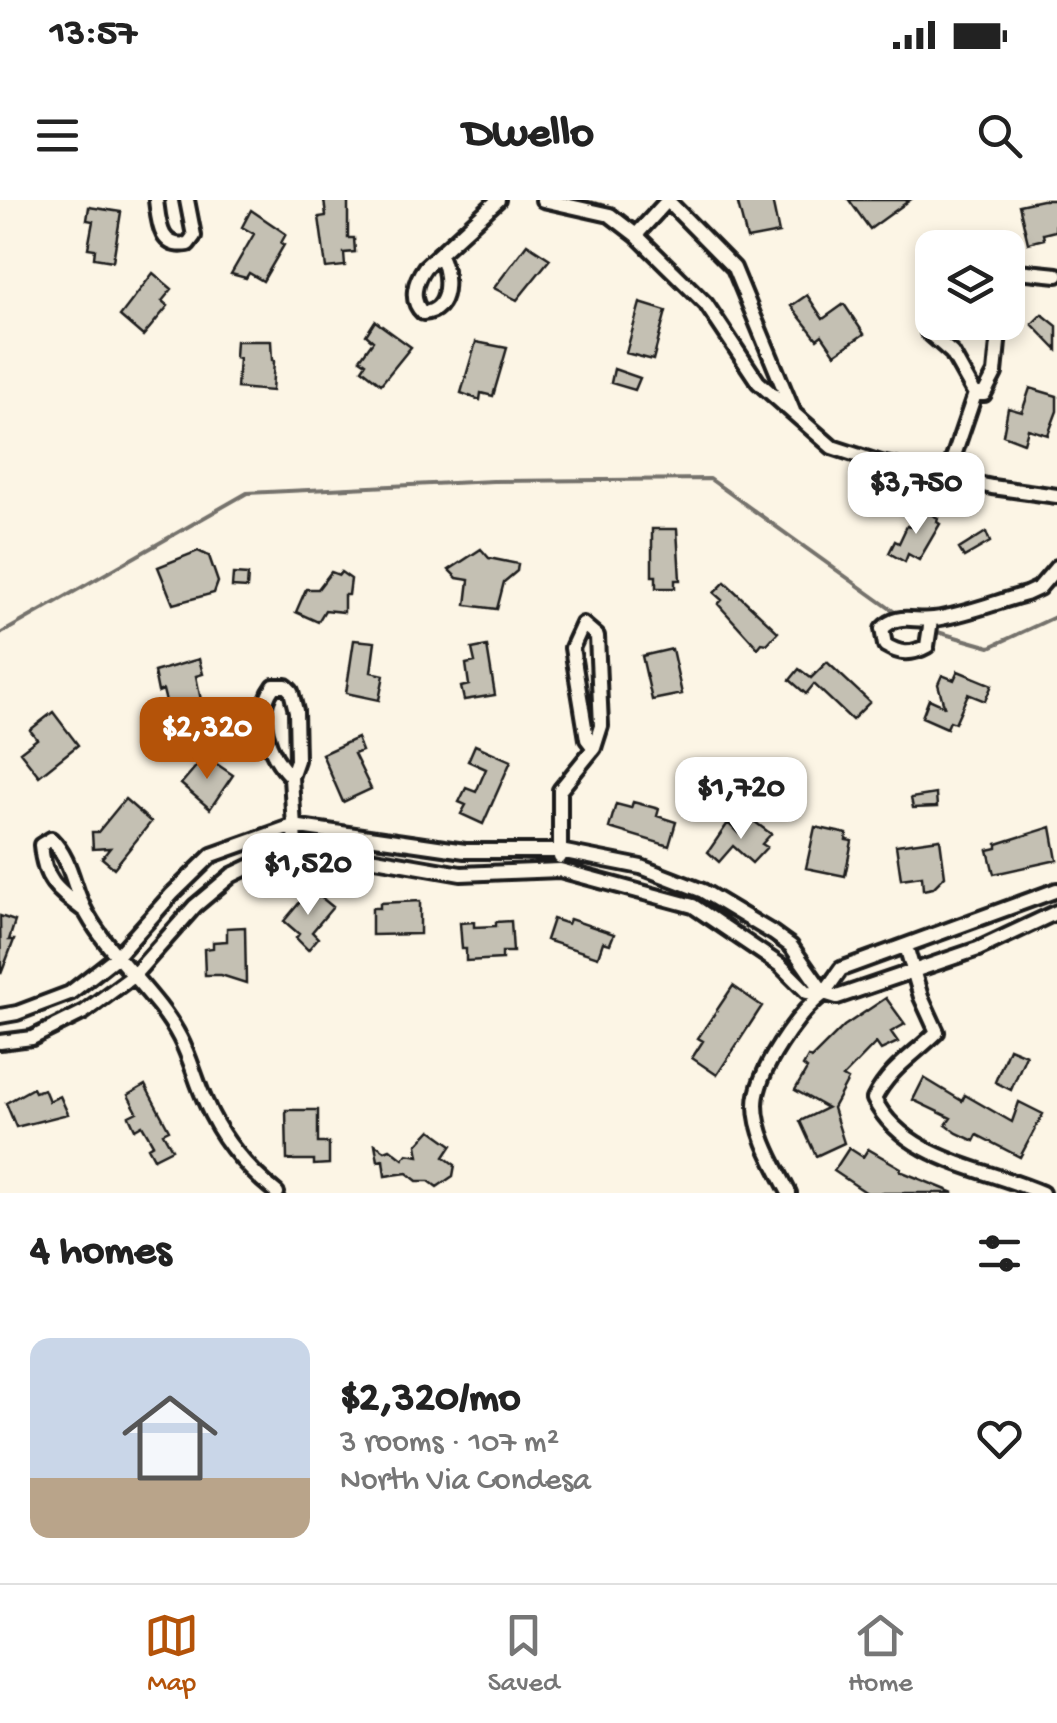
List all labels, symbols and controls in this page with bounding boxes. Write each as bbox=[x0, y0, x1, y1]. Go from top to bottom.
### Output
text: 13:57 bbox=[50, 13, 137, 57]
icon: menu bbox=[30, 108, 85, 163]
icon: search bbox=[972, 108, 1027, 163]
text: Dwello bbox=[463, 109, 594, 162]
map controls bbox=[915, 230, 1025, 340]
button: layers bbox=[915, 230, 1025, 340]
pin: $3,750 bbox=[835, 452, 997, 537]
text: $3,750 bbox=[870, 465, 962, 503]
pin: $2,320 bbox=[126, 697, 288, 782]
text: $2,320 bbox=[162, 710, 252, 748]
pin: $1,720 bbox=[660, 757, 822, 842]
text: $1,720 bbox=[697, 770, 785, 808]
pin: $1,520 bbox=[227, 833, 389, 918]
text: $1,520 bbox=[264, 846, 352, 884]
icon: filters bbox=[972, 1226, 1027, 1281]
text: 4 homes bbox=[30, 1229, 171, 1278]
text: $2,320/mo bbox=[340, 1376, 521, 1425]
icon: home bbox=[110, 1378, 230, 1498]
icon: heart bbox=[972, 1411, 1027, 1466]
text: 3 rooms · 107 m² bbox=[340, 1425, 559, 1463]
text: North Via Condesa bbox=[340, 1463, 591, 1501]
tab: Map bbox=[144, 1608, 199, 1701]
tab: Saved bbox=[488, 1608, 559, 1701]
tab: Home bbox=[848, 1608, 913, 1701]

